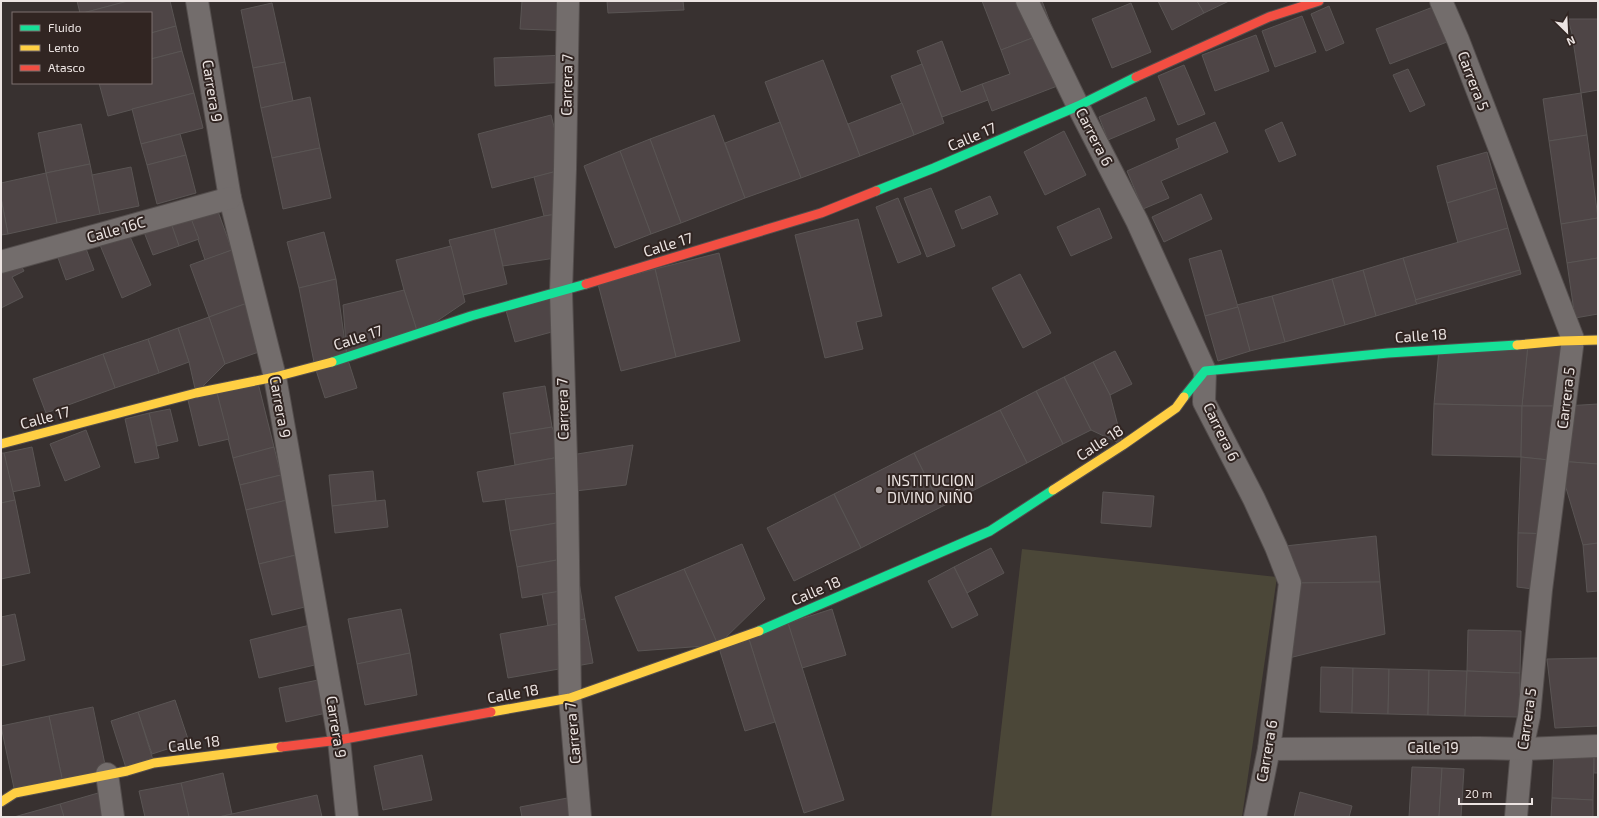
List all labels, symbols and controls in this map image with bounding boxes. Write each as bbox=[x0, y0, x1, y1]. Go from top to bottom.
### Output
legend bbox=[12, 12, 152, 84]
north arrow bbox=[1547, 12, 1587, 52]
text: Fluido bbox=[48, 20, 82, 34]
text: N bbox=[1565, 34, 1578, 49]
text: Lento bbox=[48, 40, 79, 54]
street label: Carrera 5 bbox=[1454, 48, 1494, 113]
street label: Carrera 7 bbox=[556, 54, 576, 116]
street label: Carrera 9 bbox=[199, 58, 227, 123]
text: Atasco bbox=[48, 60, 85, 74]
street label: Carrera 6 bbox=[1073, 104, 1117, 169]
street label: Calle 17 bbox=[945, 118, 999, 154]
street label: Calle 16C bbox=[84, 212, 148, 246]
street label: Calle 17 bbox=[641, 228, 695, 260]
street label: Calle 17 bbox=[331, 321, 385, 353]
street label: Calle 18 bbox=[1394, 324, 1448, 346]
street label: Carrera 5 bbox=[1552, 366, 1578, 430]
street label: Carrera 9 bbox=[267, 374, 295, 439]
street label: Carrera 7 bbox=[552, 378, 572, 440]
street label: Carrera 6 bbox=[1200, 399, 1244, 464]
street label: Calle 17 bbox=[18, 402, 72, 432]
street label: Calle 18 bbox=[1073, 420, 1126, 464]
place label: INSTITUCION DIVINO NIÑO bbox=[887, 471, 974, 506]
marker: INSTITUCION DIVINO NIÑO bbox=[874, 485, 884, 495]
street label: Calle 18 bbox=[788, 572, 843, 609]
street label: Calle 18 bbox=[486, 680, 540, 706]
street label: Carrera 5 bbox=[1513, 687, 1539, 751]
street label: Carrera 9 bbox=[323, 694, 351, 759]
street label: Carrera 7 bbox=[560, 701, 584, 765]
street label: Carrera 6 bbox=[1252, 718, 1280, 783]
street label: Calle 18 bbox=[167, 731, 221, 755]
street label: Calle 19 bbox=[1407, 738, 1459, 756]
scale bar bbox=[1459, 780, 1532, 806]
text: 20 m bbox=[1465, 786, 1492, 800]

